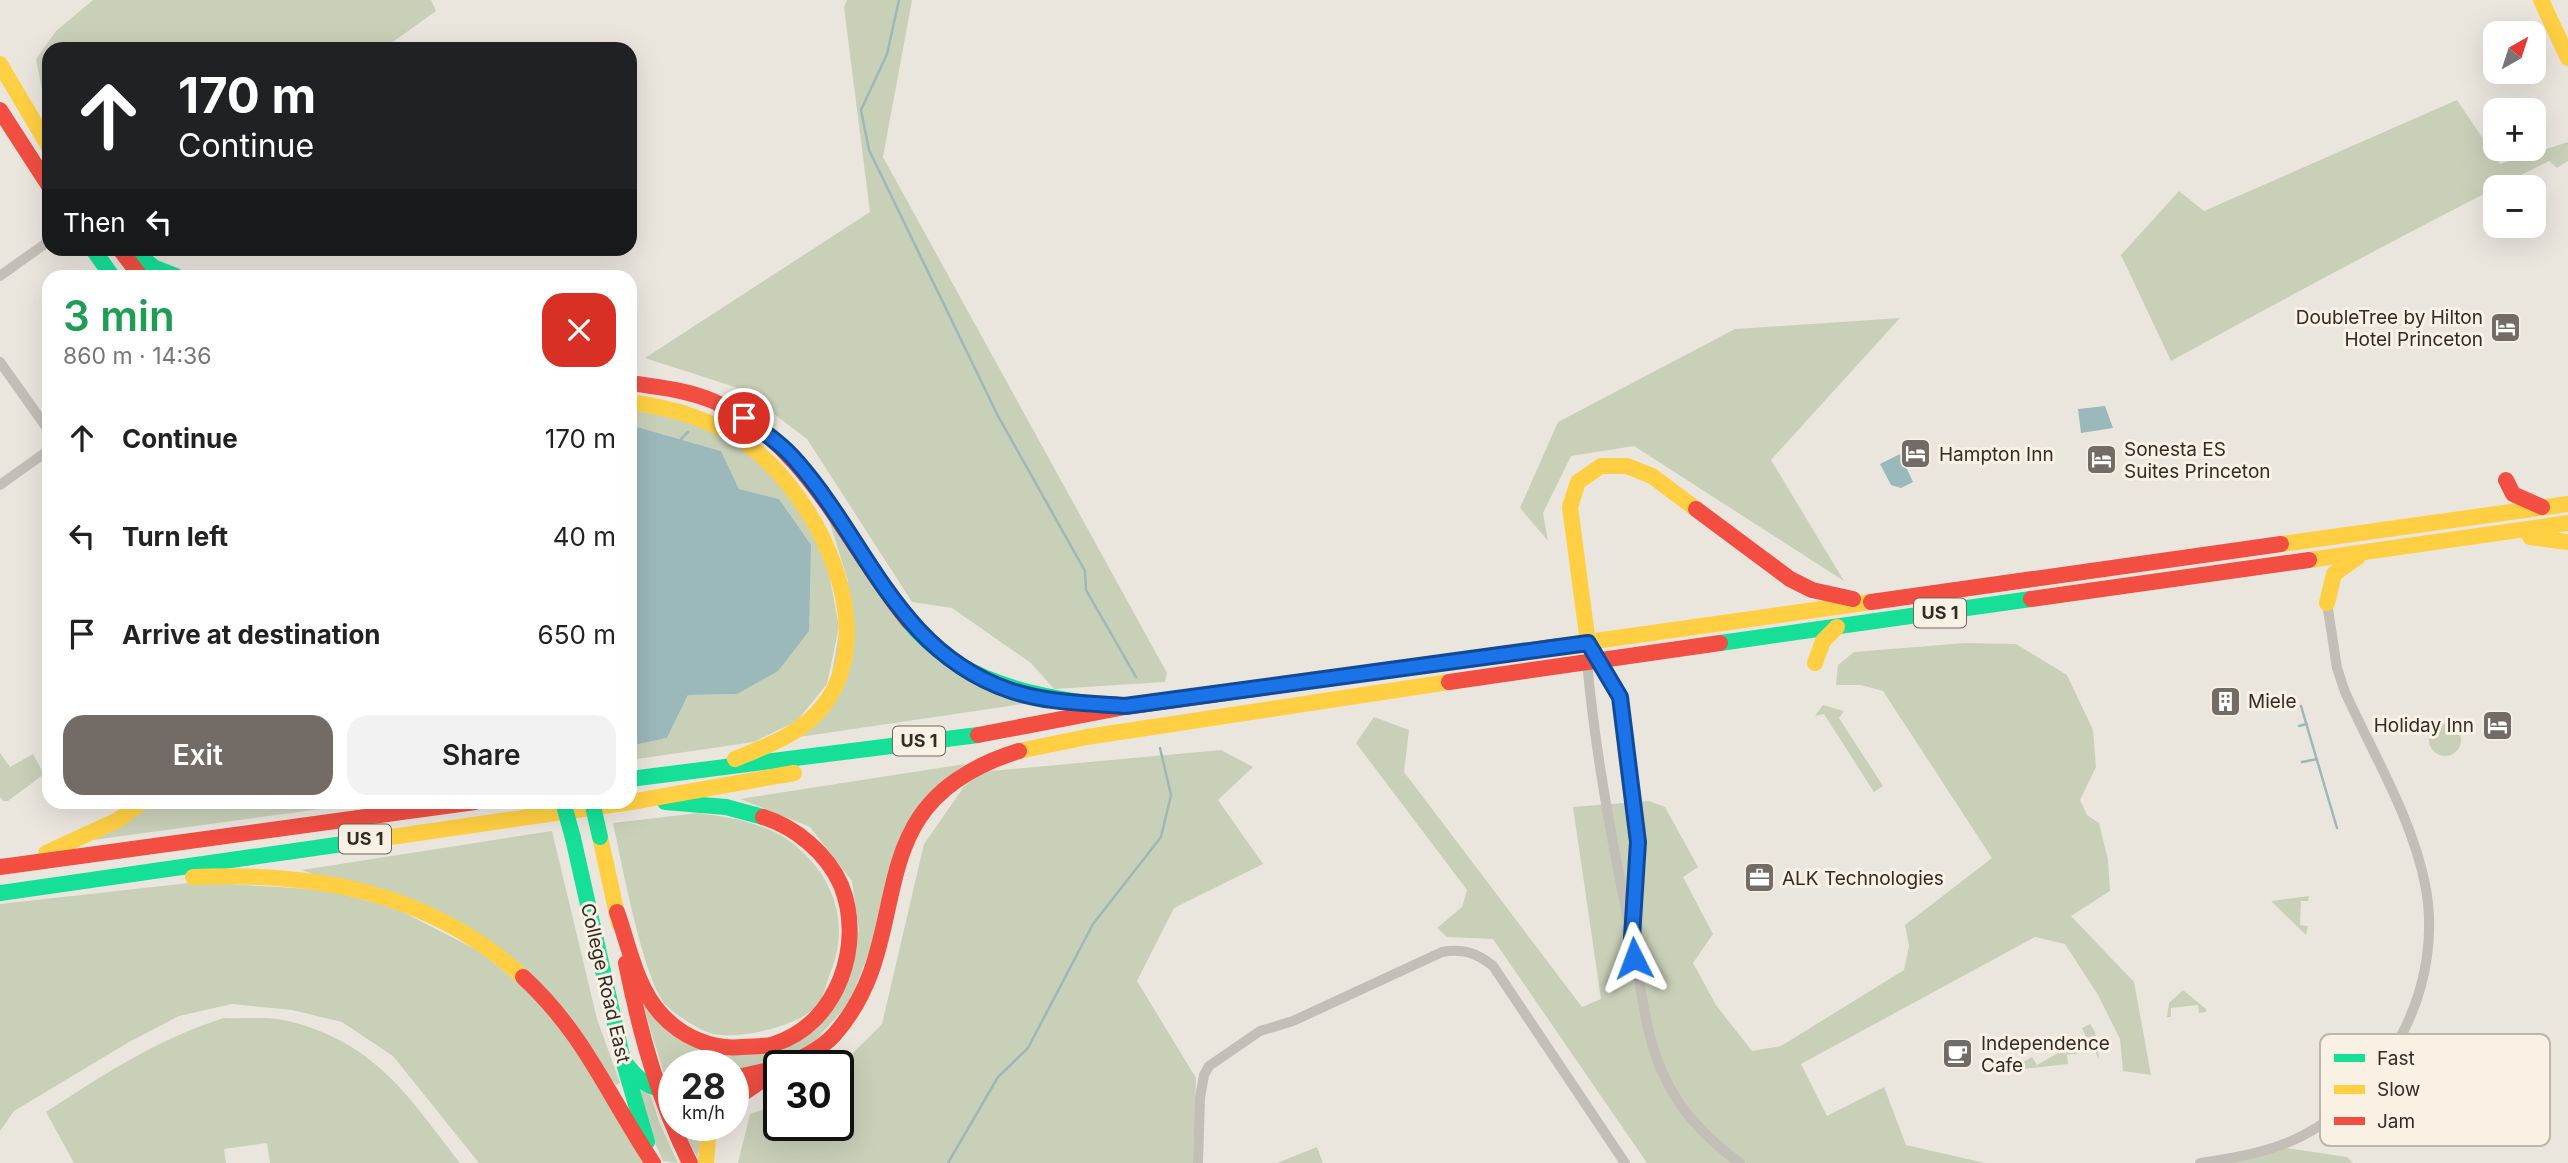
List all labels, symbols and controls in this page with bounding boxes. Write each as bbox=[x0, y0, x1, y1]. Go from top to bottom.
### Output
north arrow bbox=[2483, 21, 2546, 84]
map controls bbox=[2483, 21, 2546, 238]
text: 170 m bbox=[178, 66, 316, 125]
icon: ahead bbox=[63, 70, 154, 161]
button: + bbox=[2483, 98, 2546, 161]
text: Continue bbox=[178, 126, 314, 165]
button: − bbox=[2483, 175, 2546, 238]
icon: left bbox=[140, 203, 178, 241]
text: Then bbox=[63, 207, 126, 238]
text: 3 min bbox=[63, 290, 175, 341]
button: close bbox=[542, 293, 616, 367]
place label: DoubleTree by Hilton Hotel Princeton bbox=[2296, 306, 2483, 351]
hotel icon: DoubleTree by Hilton Hotel Princeton bbox=[2489, 311, 2523, 345]
text: 860 m · 14:36 bbox=[63, 342, 212, 370]
pin bbox=[714, 388, 774, 448]
icon: arrive bbox=[725, 399, 763, 437]
icon: ahead bbox=[63, 419, 101, 457]
text: Continue bbox=[122, 423, 238, 454]
text: 170 m bbox=[545, 423, 616, 454]
hotel icon: Hampton Inn bbox=[1899, 437, 1933, 471]
place label: Sonesta ES Suites Princeton bbox=[2124, 438, 2271, 483]
place label: Hampton Inn bbox=[1939, 443, 2054, 466]
hotel icon: Sonesta ES Suites Princeton bbox=[2084, 443, 2118, 477]
icon: left bbox=[63, 517, 101, 555]
text: Turn left bbox=[122, 521, 228, 552]
text: 40 m bbox=[553, 521, 616, 552]
road number: US 1 bbox=[1914, 598, 1966, 628]
icon: arrive bbox=[63, 615, 101, 653]
text: Arrive at destination bbox=[122, 619, 381, 650]
text: 650 m bbox=[538, 619, 616, 650]
building icon: Miele bbox=[2208, 684, 2242, 718]
place label: Miele bbox=[2248, 690, 2297, 713]
hotel icon: Holiday Inn bbox=[2480, 708, 2514, 742]
place label: Holiday Inn bbox=[2374, 714, 2474, 737]
button: Exit bbox=[63, 715, 333, 795]
button: Share bbox=[347, 715, 616, 795]
road number: US 1 bbox=[893, 726, 945, 756]
road number: US 1 bbox=[339, 824, 391, 854]
office icon: ALK Technologies bbox=[1742, 861, 1776, 895]
place label: ALK Technologies bbox=[1782, 867, 1944, 890]
street label: College Road East bbox=[576, 901, 635, 1065]
position arrow bbox=[1597, 921, 1671, 995]
place label: Independence Cafe bbox=[1981, 1032, 2110, 1077]
legend bbox=[2320, 1034, 2550, 1146]
cafe icon: Independence Cafe bbox=[1941, 1037, 1975, 1071]
text: Fast bbox=[2377, 1047, 2415, 1070]
speed limit sign: 30 bbox=[763, 1050, 854, 1141]
text: 28 bbox=[681, 1065, 726, 1107]
text: Slow bbox=[2377, 1078, 2420, 1101]
text: km/h bbox=[682, 1102, 725, 1123]
text: Jam bbox=[2377, 1110, 2415, 1133]

